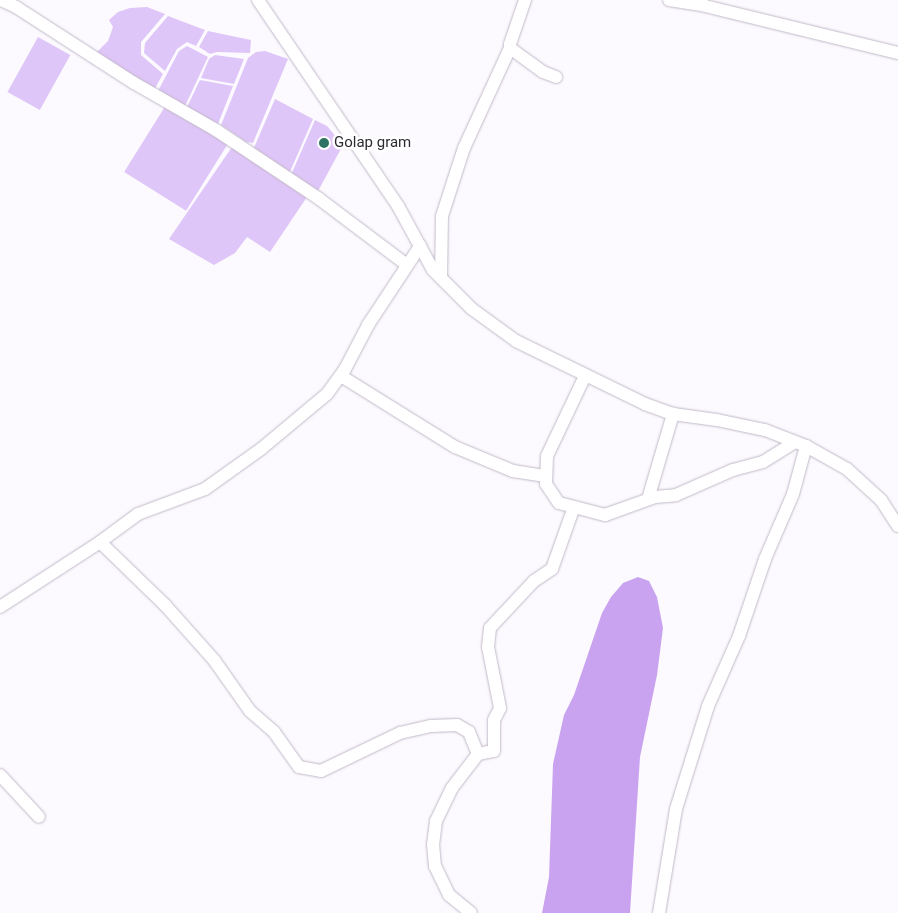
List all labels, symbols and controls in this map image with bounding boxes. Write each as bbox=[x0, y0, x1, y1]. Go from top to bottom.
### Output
place label: Golap gram bbox=[334, 134, 411, 152]
marker: Golap gram bbox=[318, 137, 330, 149]

